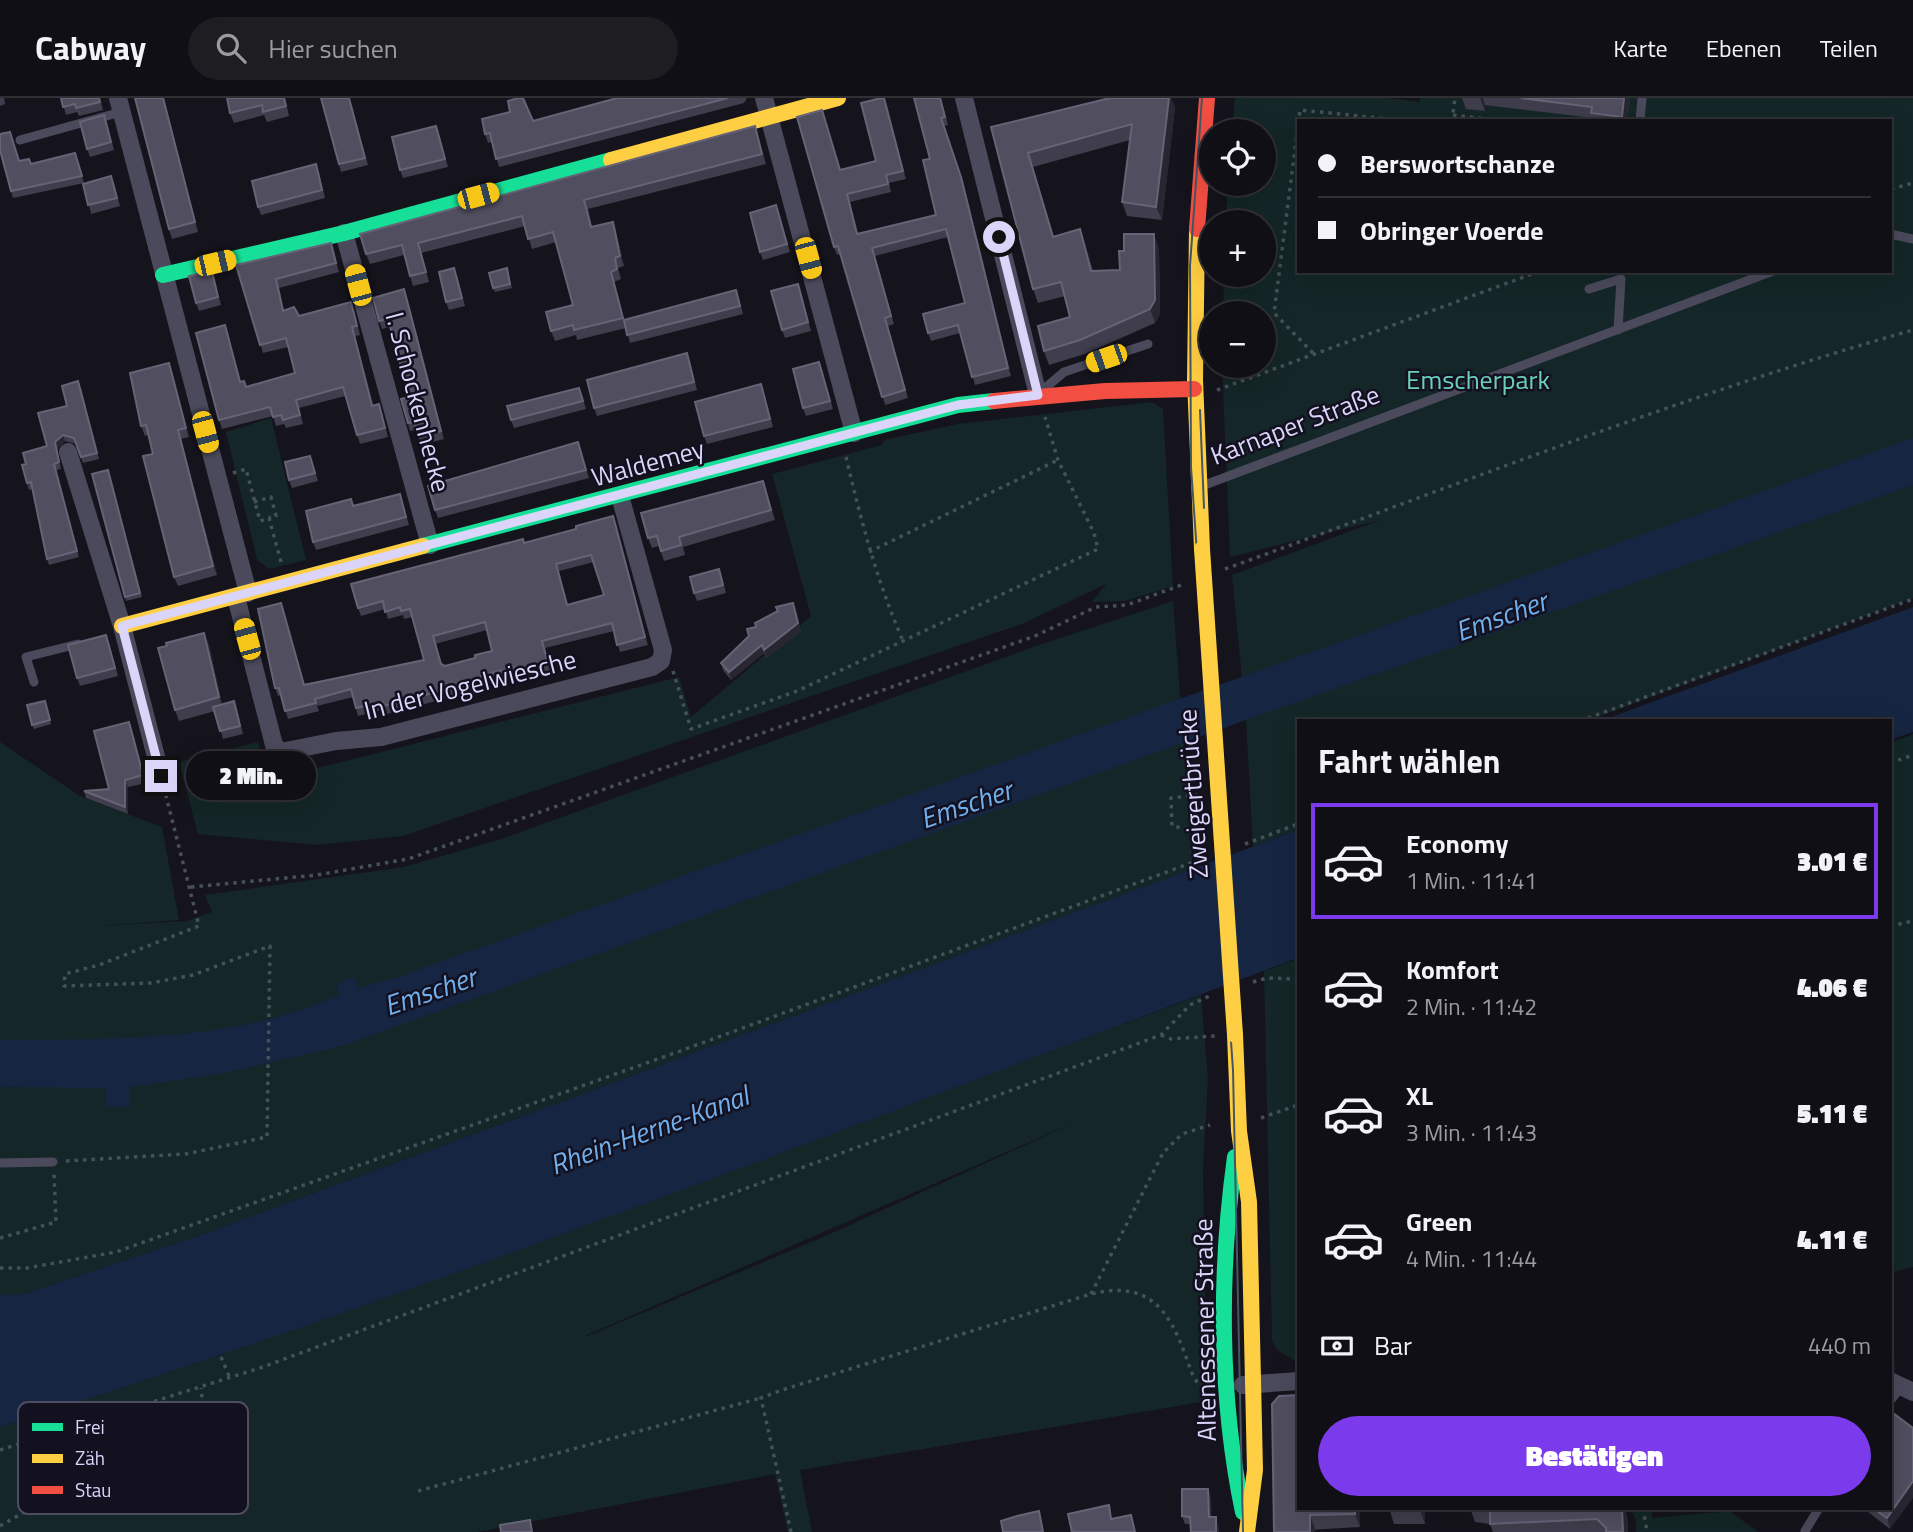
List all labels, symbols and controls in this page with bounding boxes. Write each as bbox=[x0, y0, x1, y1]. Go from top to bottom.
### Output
search box bbox=[188, 17, 678, 80]
text: Cabway bbox=[35, 23, 146, 73]
icon: search bbox=[212, 29, 250, 67]
text: Hier suchen bbox=[268, 29, 398, 68]
text: Karte bbox=[1613, 30, 1668, 66]
text: Ebenen bbox=[1706, 30, 1782, 66]
text: Teilen bbox=[1820, 30, 1878, 66]
map controls bbox=[1199, 119, 1276, 378]
button: locate bbox=[1199, 119, 1276, 196]
text: Berswortschanze bbox=[1360, 144, 1555, 183]
car bbox=[455, 180, 502, 212]
button: + bbox=[1199, 210, 1276, 287]
text: Obringer Voerde bbox=[1360, 211, 1544, 250]
route start bbox=[983, 221, 1015, 253]
car bbox=[793, 235, 824, 281]
car bbox=[193, 248, 238, 278]
car bbox=[343, 262, 374, 308]
button: − bbox=[1199, 301, 1276, 378]
street label: I. Schockenhecke bbox=[376, 307, 461, 496]
car bbox=[1083, 341, 1130, 375]
park label: Emscherpark bbox=[1406, 360, 1550, 399]
street label: Karnaper Straße bbox=[1205, 374, 1385, 475]
car bbox=[190, 409, 221, 455]
street label: Waldemey bbox=[587, 429, 709, 496]
water label: Emscher bbox=[1449, 578, 1556, 652]
car bbox=[232, 616, 263, 662]
street label: In der Vogelwiesche bbox=[360, 639, 580, 730]
street label: Zweigertbrücke bbox=[1167, 708, 1218, 880]
text: Fahrt wählen bbox=[1318, 737, 1501, 785]
callout: 2 Min. bbox=[186, 752, 315, 800]
text: 2 Min. bbox=[219, 758, 283, 793]
route end bbox=[145, 760, 177, 792]
water label: Emscher bbox=[914, 767, 1021, 839]
text: Economy bbox=[1406, 824, 1508, 863]
icon: car bbox=[1322, 830, 1385, 893]
text: 3.01 € bbox=[1797, 842, 1867, 881]
text: 1 Min. · 11:41 bbox=[1406, 863, 1537, 898]
text: Komfort bbox=[1406, 950, 1499, 989]
water label: Emscher bbox=[378, 954, 485, 1026]
icon: car bbox=[1322, 956, 1385, 1019]
text: 4.06 € bbox=[1797, 968, 1867, 1007]
text: 2 Min. · 11:42 bbox=[1406, 989, 1537, 1024]
water label: Rhein-Herne-Kanal bbox=[543, 1073, 757, 1185]
text: XL bbox=[1406, 1076, 1433, 1115]
icon: car bbox=[1322, 1082, 1385, 1145]
text: 5.11 € bbox=[1797, 1094, 1867, 1133]
text: 3 Min. · 11:43 bbox=[1406, 1115, 1537, 1150]
text: Green bbox=[1406, 1202, 1472, 1241]
icon: car bbox=[1322, 1208, 1385, 1271]
street label: Altenessener Straße bbox=[1183, 1218, 1226, 1442]
text: 4.11 € bbox=[1797, 1220, 1867, 1259]
text: 4 Min. · 11:44 bbox=[1406, 1241, 1537, 1276]
text: Bar bbox=[1374, 1326, 1412, 1365]
icon: cash bbox=[1318, 1327, 1356, 1365]
text: 440 m bbox=[1808, 1328, 1871, 1363]
legend bbox=[18, 1402, 248, 1514]
text: Frei bbox=[75, 1412, 105, 1441]
button: Bestätigen bbox=[1318, 1416, 1871, 1496]
text: Zäh bbox=[75, 1443, 105, 1472]
text: Stau bbox=[75, 1475, 111, 1504]

